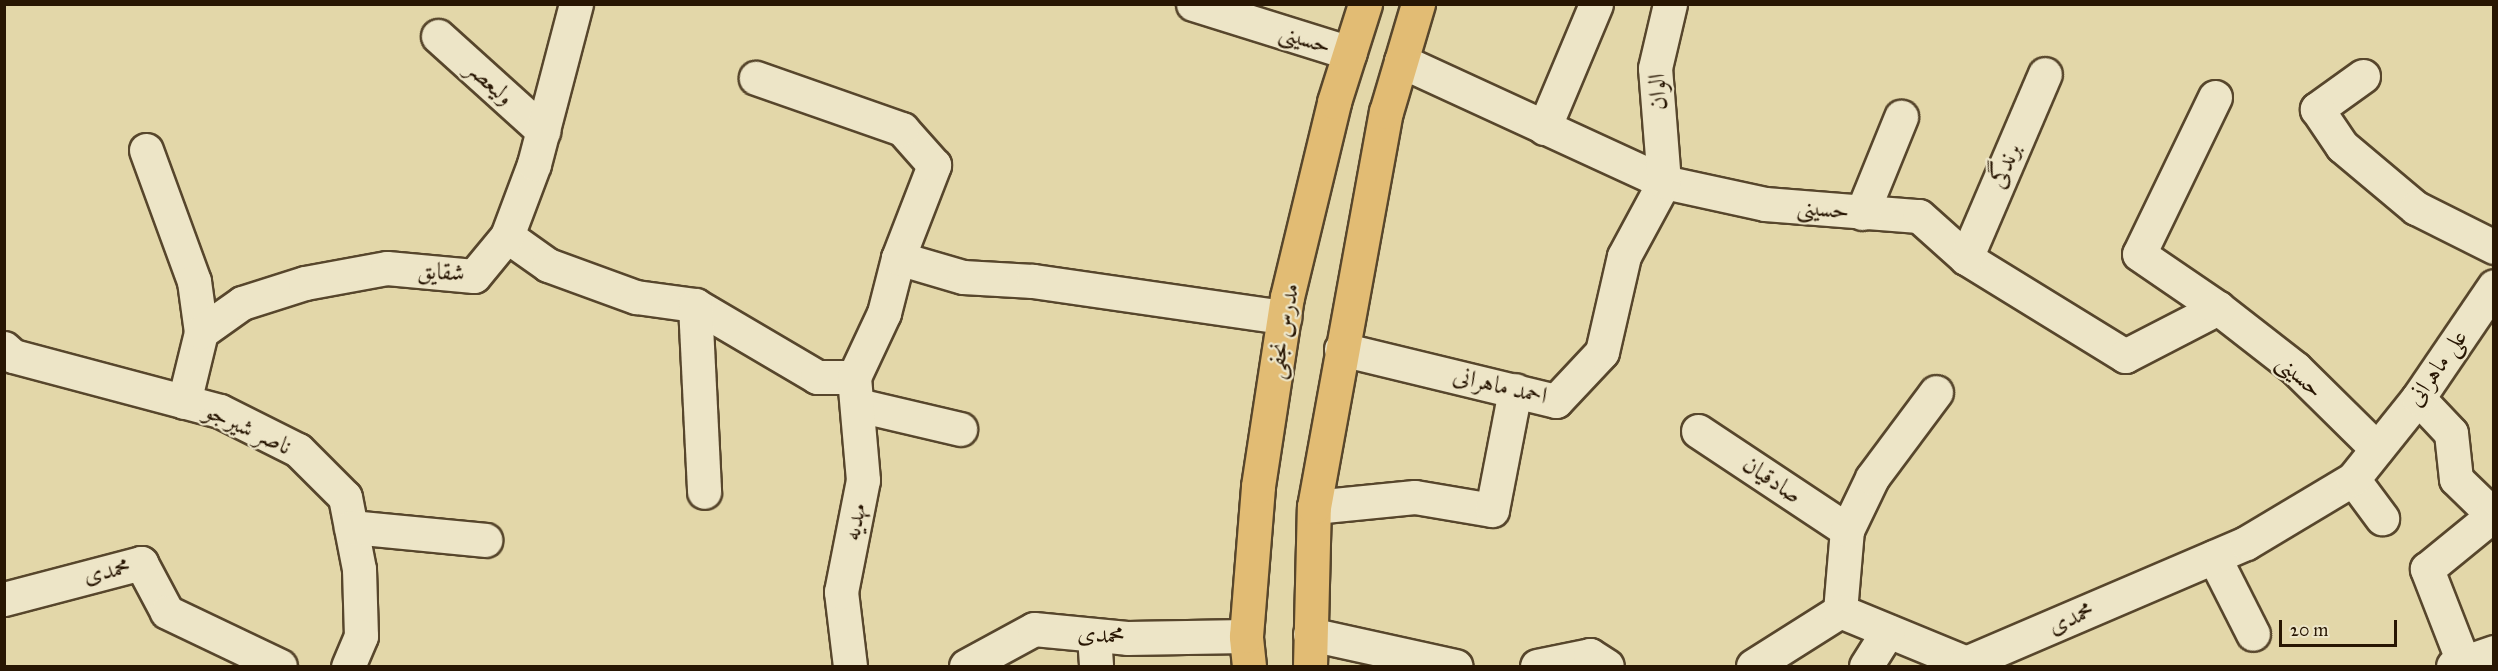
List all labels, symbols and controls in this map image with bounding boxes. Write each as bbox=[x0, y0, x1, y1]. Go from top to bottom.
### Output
street label: حسینی bbox=[1276, 18, 1334, 60]
street label: ولیعصر bbox=[460, 54, 520, 112]
street label: الوان bbox=[1643, 73, 1673, 111]
street label: برندگی bbox=[1983, 139, 2027, 193]
street label: حسینی bbox=[1796, 192, 1850, 226]
street label: شقایق bbox=[417, 256, 465, 288]
street label: مدرس نجفی bbox=[1260, 281, 1306, 381]
street label: علی ماهرانی bbox=[2400, 324, 2474, 412]
street label: حسینی bbox=[2271, 348, 2329, 404]
street label: احمد ماهرانی bbox=[1450, 361, 1550, 411]
street label: ناصر شیرجو bbox=[200, 396, 296, 462]
street label: صادقیان bbox=[1737, 450, 1807, 510]
street label: مهدیه bbox=[837, 501, 873, 543]
street label: محمدی bbox=[81, 552, 133, 590]
street label: محمدی bbox=[2044, 596, 2098, 640]
scale bar bbox=[2282, 608, 2400, 646]
street label: محمدی bbox=[1076, 619, 1126, 651]
text: 20 m bbox=[2290, 619, 2328, 641]

